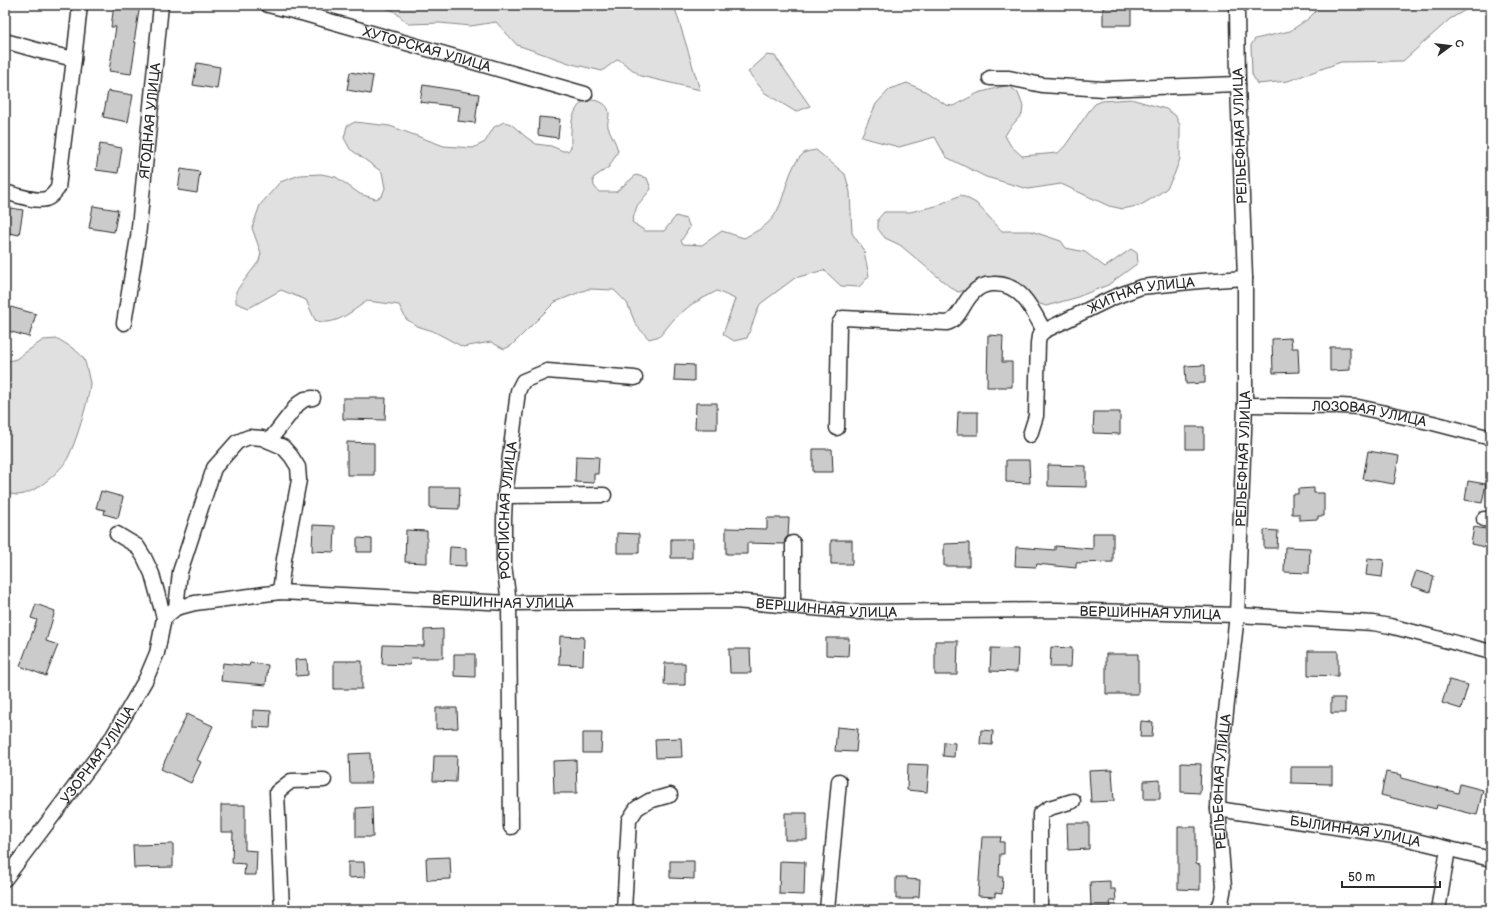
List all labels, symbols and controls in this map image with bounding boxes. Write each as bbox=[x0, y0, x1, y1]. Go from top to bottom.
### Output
street label: ХУТОРСКАЯ УЛИЦА bbox=[361, 23, 493, 75]
north arrow bbox=[1430, 26, 1470, 66]
text: С bbox=[1452, 38, 1467, 49]
street label: ЯГОДНАЯ УЛИЦА bbox=[135, 61, 164, 180]
street label: РЕЛЬЕФНАЯ УЛИЦА bbox=[1229, 67, 1251, 204]
street label: ЖИТНАЯ УЛИЦА bbox=[1085, 273, 1196, 317]
street label: РЕЛЬЕФНАЯ УЛИЦА bbox=[1232, 390, 1254, 527]
street label: ЛОЗОВАЯ УЛИЦА bbox=[1311, 397, 1429, 430]
street label: РОСПИСНАЯ УЛИЦА bbox=[495, 440, 520, 581]
street label: ВЕРШИННАЯ УЛИЦА bbox=[432, 591, 574, 612]
street label: ВЕРШИННАЯ УЛИЦА bbox=[755, 594, 898, 621]
street label: ВЕРШИННАЯ УЛИЦА bbox=[1079, 602, 1222, 623]
street label: УЗОРНАЯ УЛИЦА bbox=[57, 702, 138, 807]
street label: РЕЛЬЕФНАЯ УЛИЦА bbox=[1209, 713, 1234, 850]
street label: БЫЛИННАЯ УЛИЦА bbox=[1289, 812, 1423, 850]
scale bar bbox=[1342, 863, 1440, 889]
text: 50 m bbox=[1348, 870, 1375, 885]

